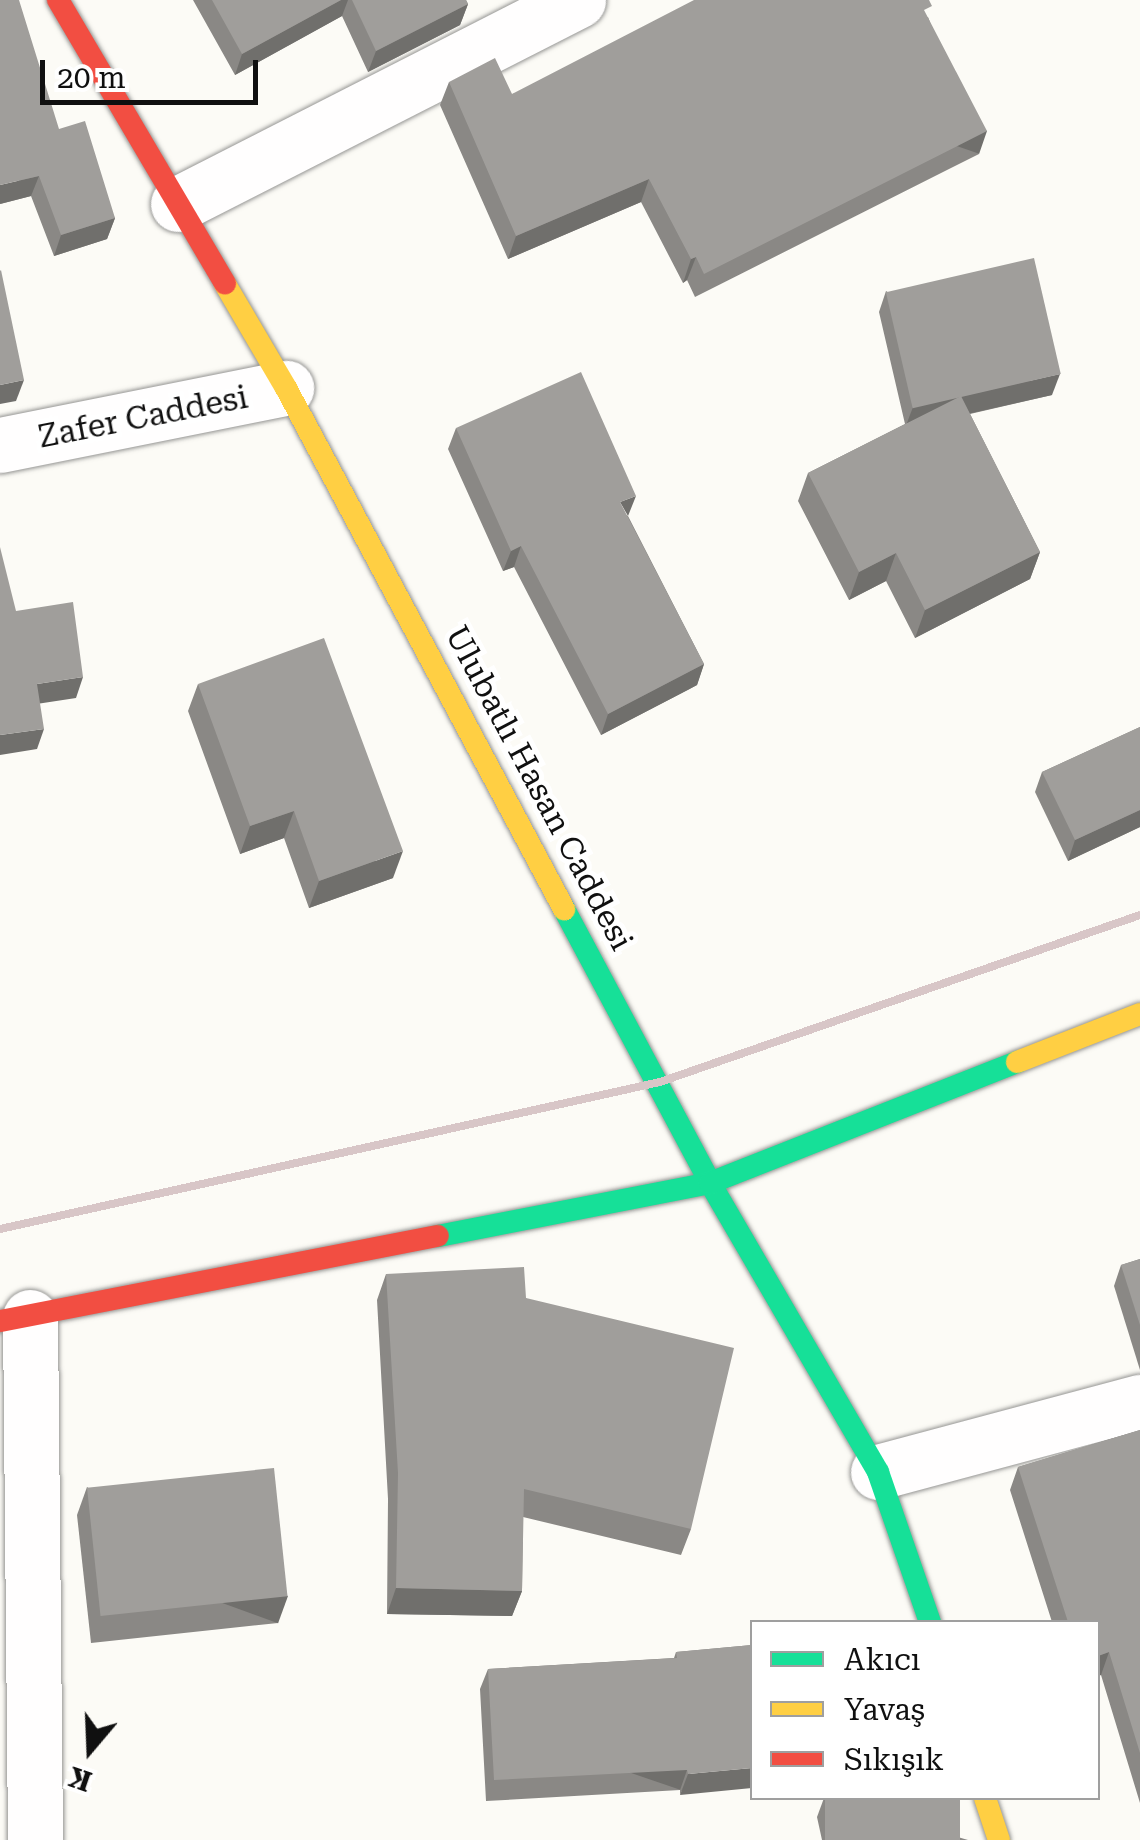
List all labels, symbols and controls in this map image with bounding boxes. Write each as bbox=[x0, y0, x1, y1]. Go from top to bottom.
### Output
scale bar bbox=[45, 40, 262, 102]
text: 20 m bbox=[57, 60, 126, 95]
street label: Zafer Caddesi bbox=[35, 378, 251, 456]
street label: Ulubatlı Hasan Caddesi bbox=[437, 619, 641, 957]
legend bbox=[750, 1620, 1100, 1800]
text: Akıcı bbox=[844, 1642, 920, 1677]
text: Yavaş bbox=[844, 1692, 925, 1727]
north arrow bbox=[40, 1700, 140, 1800]
text: Sıkışık bbox=[844, 1742, 944, 1777]
text: K bbox=[64, 1760, 96, 1798]

